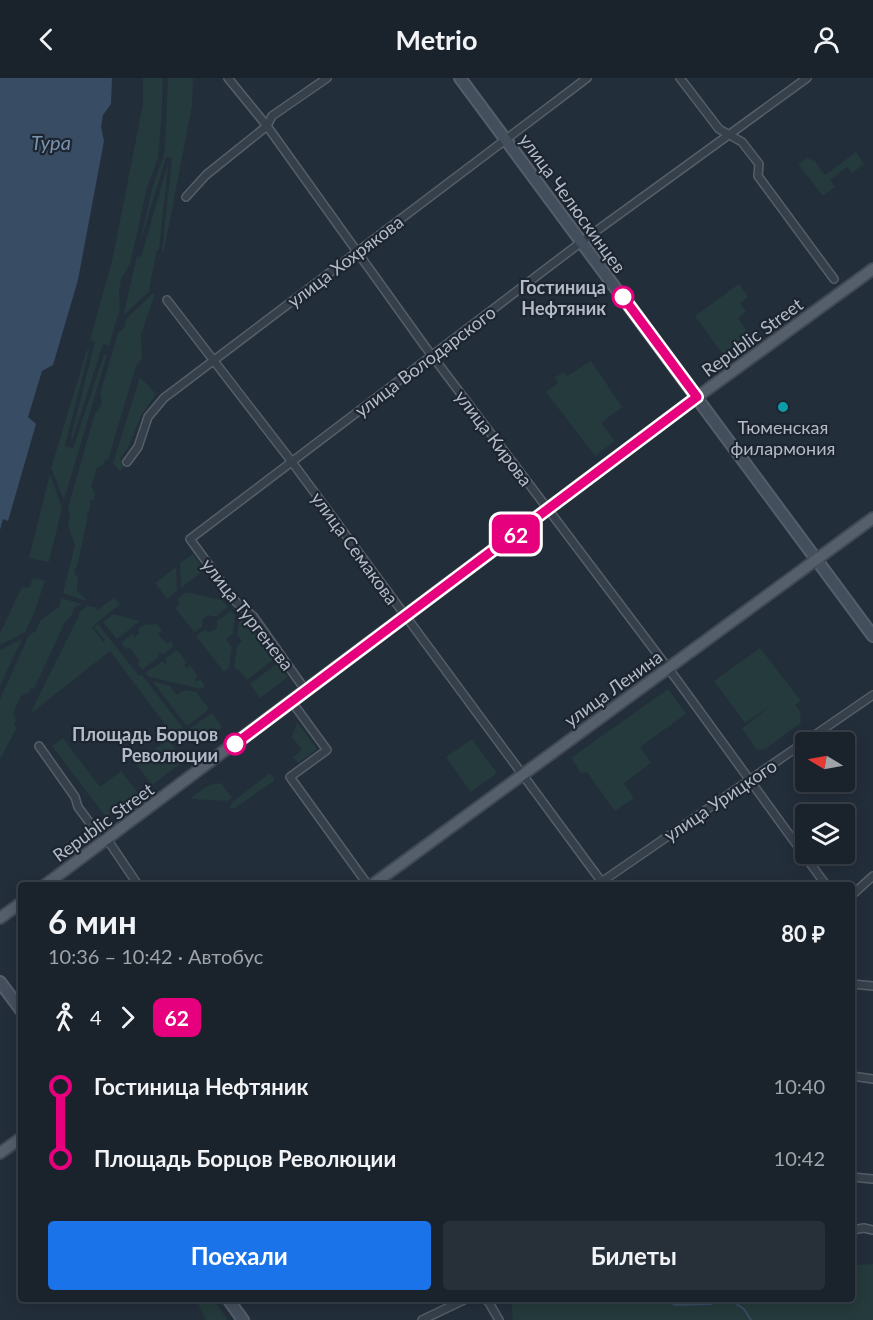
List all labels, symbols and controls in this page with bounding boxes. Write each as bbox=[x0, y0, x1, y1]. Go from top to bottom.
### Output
icon: back bbox=[30, 23, 63, 56]
text: Metrio bbox=[396, 23, 477, 56]
icon: person bbox=[810, 23, 843, 56]
street label: улица Челюскинцев bbox=[515, 129, 631, 277]
water label: Тура bbox=[31, 130, 71, 154]
street label: улица Хохрякова bbox=[283, 210, 407, 312]
place label: Гостиница Нефтяник bbox=[520, 276, 606, 319]
marker: Гостиница Нефтяник bbox=[612, 286, 634, 308]
street label: Republic Street bbox=[697, 293, 807, 381]
street label: улица Володарского bbox=[350, 301, 500, 421]
street label: улица Кирова bbox=[451, 386, 537, 490]
marker: Тюменская филармония bbox=[776, 400, 790, 414]
place label: Тюменская филармония bbox=[731, 416, 835, 459]
street label: улица Семакова bbox=[307, 487, 403, 609]
line badge: 62 bbox=[489, 514, 543, 554]
text: 62 bbox=[504, 522, 528, 547]
street label: улица Тургенева bbox=[197, 554, 299, 674]
street label: улица Ленина bbox=[560, 645, 666, 731]
place label: Площадь Борцов Революции bbox=[72, 723, 218, 766]
north arrow bbox=[795, 732, 855, 792]
map controls bbox=[795, 732, 855, 864]
marker: Площадь Борцов Революции bbox=[224, 733, 246, 755]
street label: улица Урицкого bbox=[659, 754, 781, 846]
street label: Republic Street bbox=[48, 778, 158, 866]
button: layers bbox=[795, 804, 855, 864]
text: 6 мин bbox=[48, 901, 137, 941]
text: 80 ₽ bbox=[781, 920, 825, 947]
text: 10:36 – 10:42 · Автобус bbox=[48, 944, 263, 968]
icon: walk bbox=[48, 1001, 81, 1034]
icon: forward bbox=[111, 1001, 144, 1034]
text: 4 bbox=[90, 1005, 102, 1029]
text: 62 bbox=[165, 1005, 189, 1030]
text: Гостиница Нефтяник bbox=[94, 1073, 309, 1100]
text: 10:40 bbox=[774, 1074, 825, 1098]
text: Площадь Борцов Революции bbox=[94, 1145, 396, 1172]
text: 10:42 bbox=[774, 1146, 825, 1170]
button: Поехали bbox=[48, 1221, 431, 1290]
button: Билеты bbox=[443, 1221, 825, 1290]

